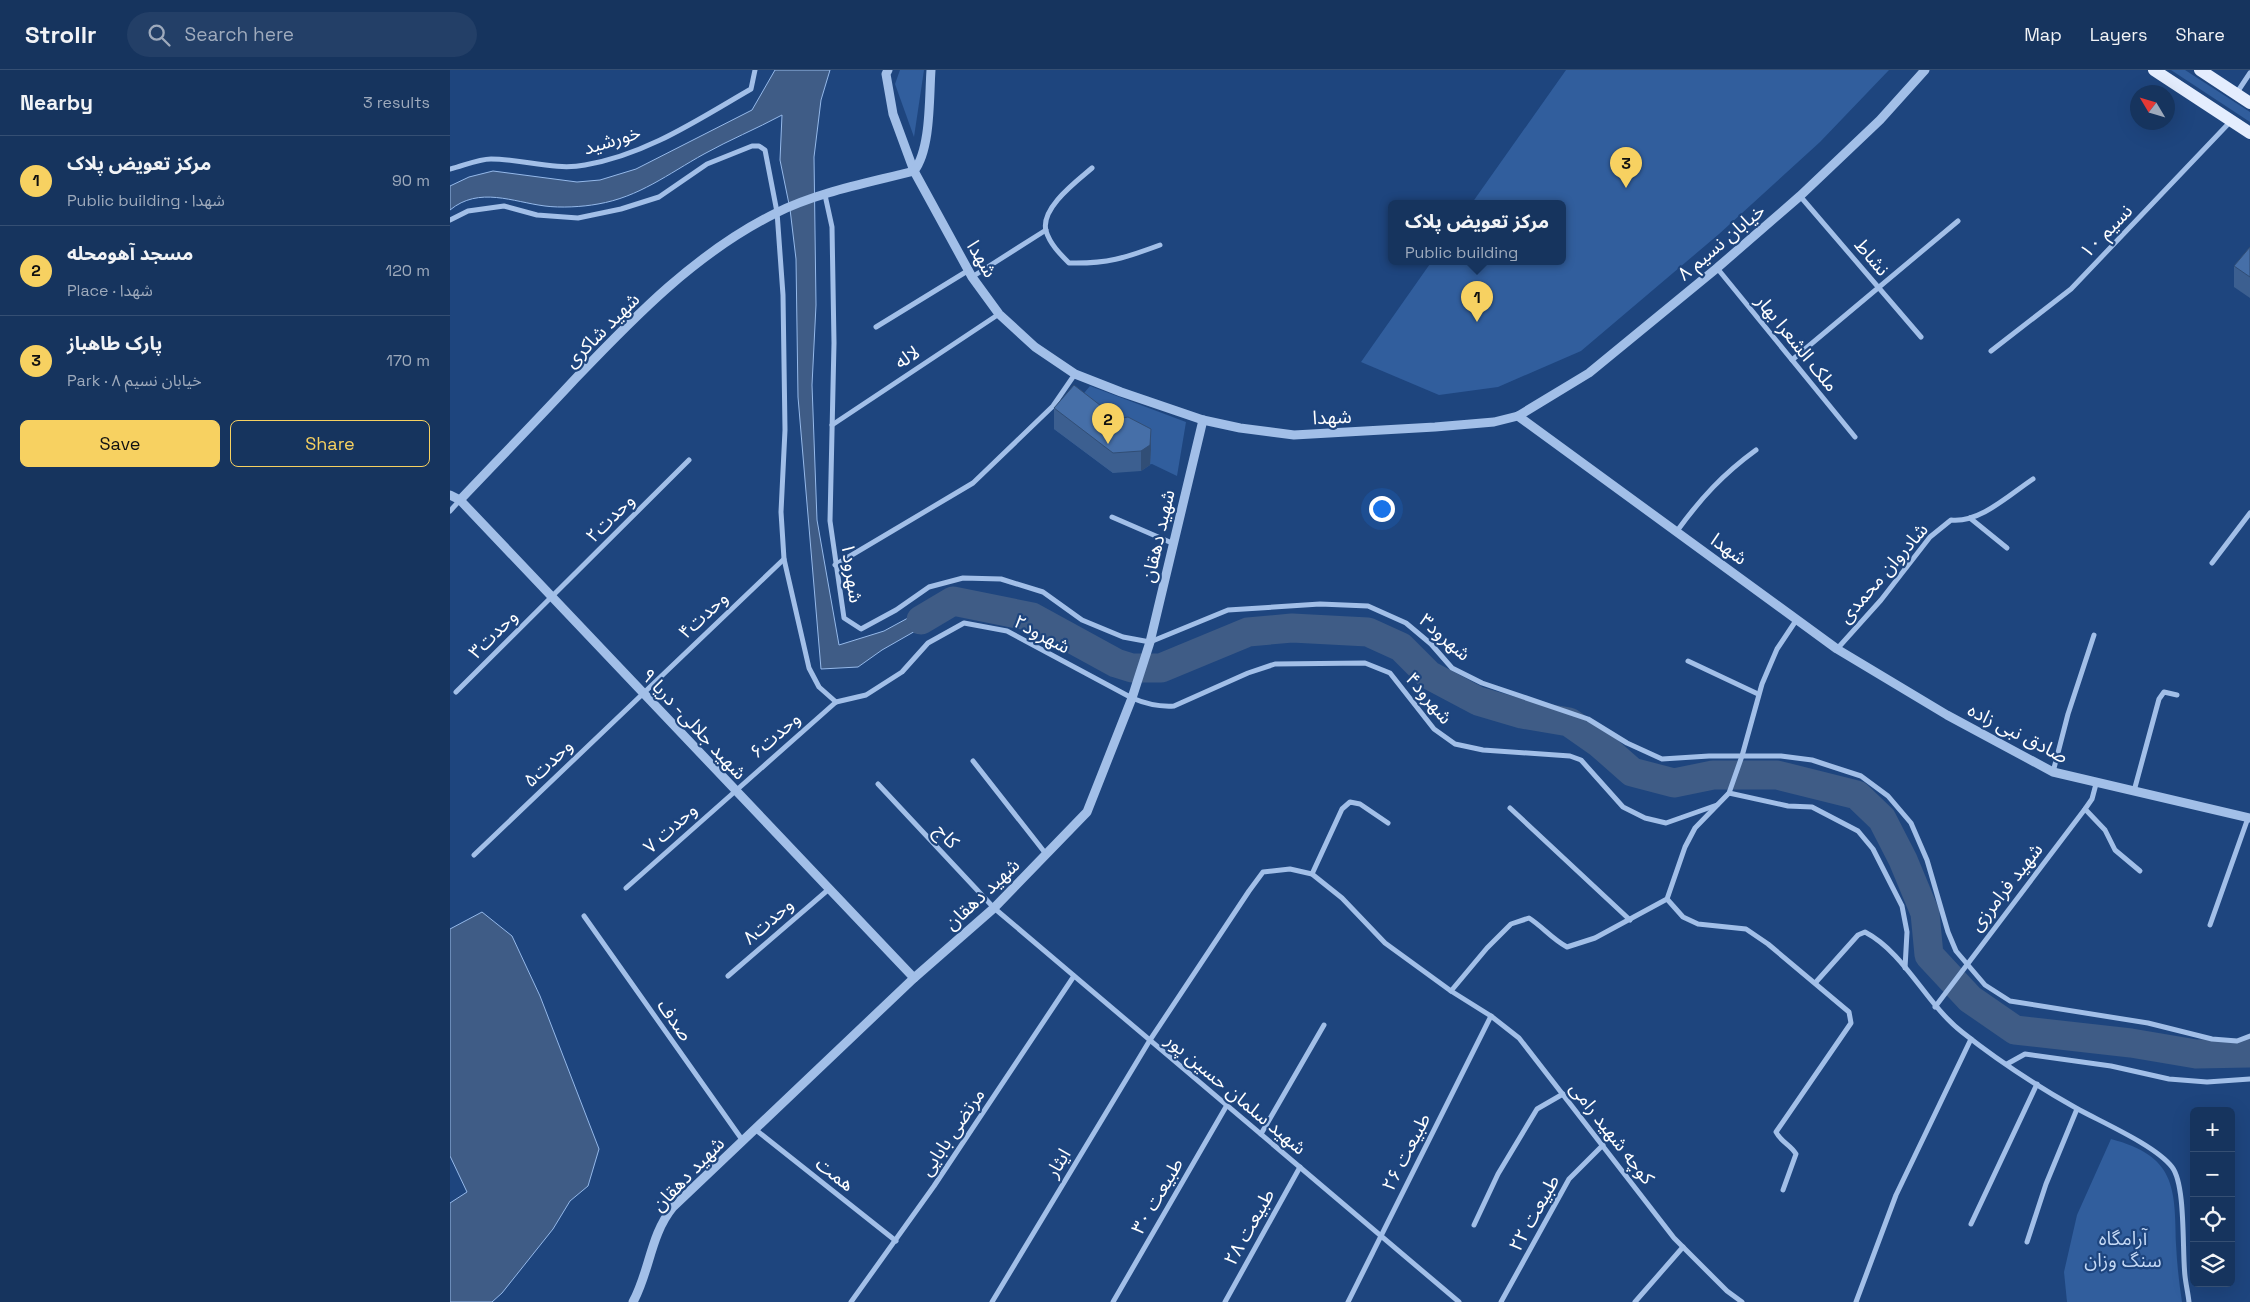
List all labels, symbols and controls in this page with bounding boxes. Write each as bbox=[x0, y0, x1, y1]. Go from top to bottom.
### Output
search box bbox=[127, 12, 477, 57]
text: Strollr bbox=[25, 19, 97, 50]
icon: search bbox=[145, 21, 173, 49]
text: Search here bbox=[185, 22, 294, 47]
text: Map bbox=[2024, 23, 2062, 46]
text: Layers bbox=[2090, 23, 2147, 46]
text: Share bbox=[2175, 23, 2225, 46]
north arrow bbox=[2130, 85, 2175, 130]
text: Nearby bbox=[20, 89, 93, 116]
text: 3 results bbox=[363, 92, 430, 113]
street label: خورشید bbox=[580, 119, 644, 161]
pin: 3 bbox=[1610, 147, 1642, 188]
text: مرکز تعویض پلاک bbox=[67, 151, 211, 176]
text: 1 bbox=[32, 170, 40, 191]
text: 90 m bbox=[392, 170, 430, 191]
text: Public building · شهدا bbox=[67, 190, 225, 211]
street label: خیابان نسیم ۸ bbox=[1672, 198, 1771, 288]
street label: نسیم ۱۰ bbox=[2074, 199, 2139, 265]
popup bbox=[1388, 200, 1566, 265]
text: مرکز تعویض پلاک bbox=[1405, 209, 1549, 234]
street label: نشاط bbox=[1849, 233, 1895, 281]
street label: شهدا bbox=[961, 236, 1003, 282]
text: مسجد آهومحله bbox=[67, 241, 193, 266]
text: Public building bbox=[1405, 242, 1518, 263]
text: 2 bbox=[31, 260, 41, 281]
text: 120 m bbox=[386, 260, 430, 281]
text: Place · شهدا bbox=[67, 280, 153, 301]
pin: 1 bbox=[1461, 281, 1493, 322]
street label: شهید شاکری bbox=[559, 287, 645, 373]
street label: ملک الشعرا بهار bbox=[1749, 288, 1844, 397]
text: پارک طاهباز bbox=[67, 331, 162, 356]
street label: لاله bbox=[890, 340, 924, 374]
text: 3 bbox=[31, 350, 41, 371]
text: 170 m bbox=[386, 350, 430, 371]
text: Park · خیابان نسیم ۸ bbox=[67, 370, 202, 391]
pin: 2 bbox=[1092, 403, 1124, 444]
street label: شهدا bbox=[1312, 404, 1352, 430]
button: Save bbox=[20, 420, 220, 467]
button: Share bbox=[230, 420, 430, 467]
street label: شهید دهقان bbox=[1135, 487, 1181, 585]
street label: وحدت۲ bbox=[580, 488, 640, 548]
your location bbox=[1369, 496, 1395, 522]
street label: شادروان محمدی bbox=[1833, 518, 1933, 628]
street label: شهدا bbox=[1706, 527, 1752, 571]
street label: شهرود۱ bbox=[835, 541, 869, 605]
street label: وحدت۴ bbox=[673, 586, 733, 644]
street label: وحدت۳ bbox=[463, 604, 523, 664]
street label: شهرود۳ bbox=[1414, 608, 1476, 666]
street label: شهرود۲ bbox=[1009, 609, 1075, 659]
street label: شهید جلالی- دریا ۹ bbox=[636, 663, 752, 785]
street label: شهرود۴ bbox=[1400, 667, 1458, 729]
street label: صادق نبی زاده bbox=[1963, 697, 2073, 769]
street label: وحدت۶ bbox=[744, 706, 806, 764]
street label: وحدت۵ bbox=[518, 733, 578, 793]
street label: وحدت ۷ bbox=[638, 797, 702, 859]
street label: کاج bbox=[928, 818, 966, 855]
street label: شهید فرامرزی bbox=[1964, 838, 2048, 936]
street label: شهید دهقان bbox=[939, 853, 1025, 935]
street label: وحدت۸ bbox=[737, 892, 799, 950]
street label: صدف bbox=[652, 994, 698, 1046]
street label: شهید سلمان حسین پور bbox=[1160, 1027, 1312, 1160]
street label: کوچه شهید رامی bbox=[1564, 1077, 1661, 1190]
street label: مرتضی بابایی bbox=[914, 1083, 990, 1181]
map controls bbox=[2190, 1107, 2235, 1287]
button: + bbox=[2190, 1107, 2235, 1152]
street label: طبیعت ۲۶ bbox=[1376, 1109, 1436, 1195]
street label: شهید دهقان bbox=[646, 1131, 730, 1217]
street label: ایثار bbox=[1039, 1144, 1076, 1183]
street label: همت bbox=[810, 1151, 860, 1197]
button: − bbox=[2190, 1152, 2235, 1197]
street label: طبیعت ۳۰ bbox=[1125, 1153, 1189, 1239]
street label: طبیعت ۲۲ bbox=[1503, 1170, 1565, 1256]
street label: طبیعت ۲۸ bbox=[1218, 1184, 1280, 1270]
button: locate bbox=[2190, 1197, 2235, 1242]
park label: آرامگاه سنگ وزان bbox=[2084, 1226, 2162, 1273]
button: layers bbox=[2190, 1242, 2235, 1287]

